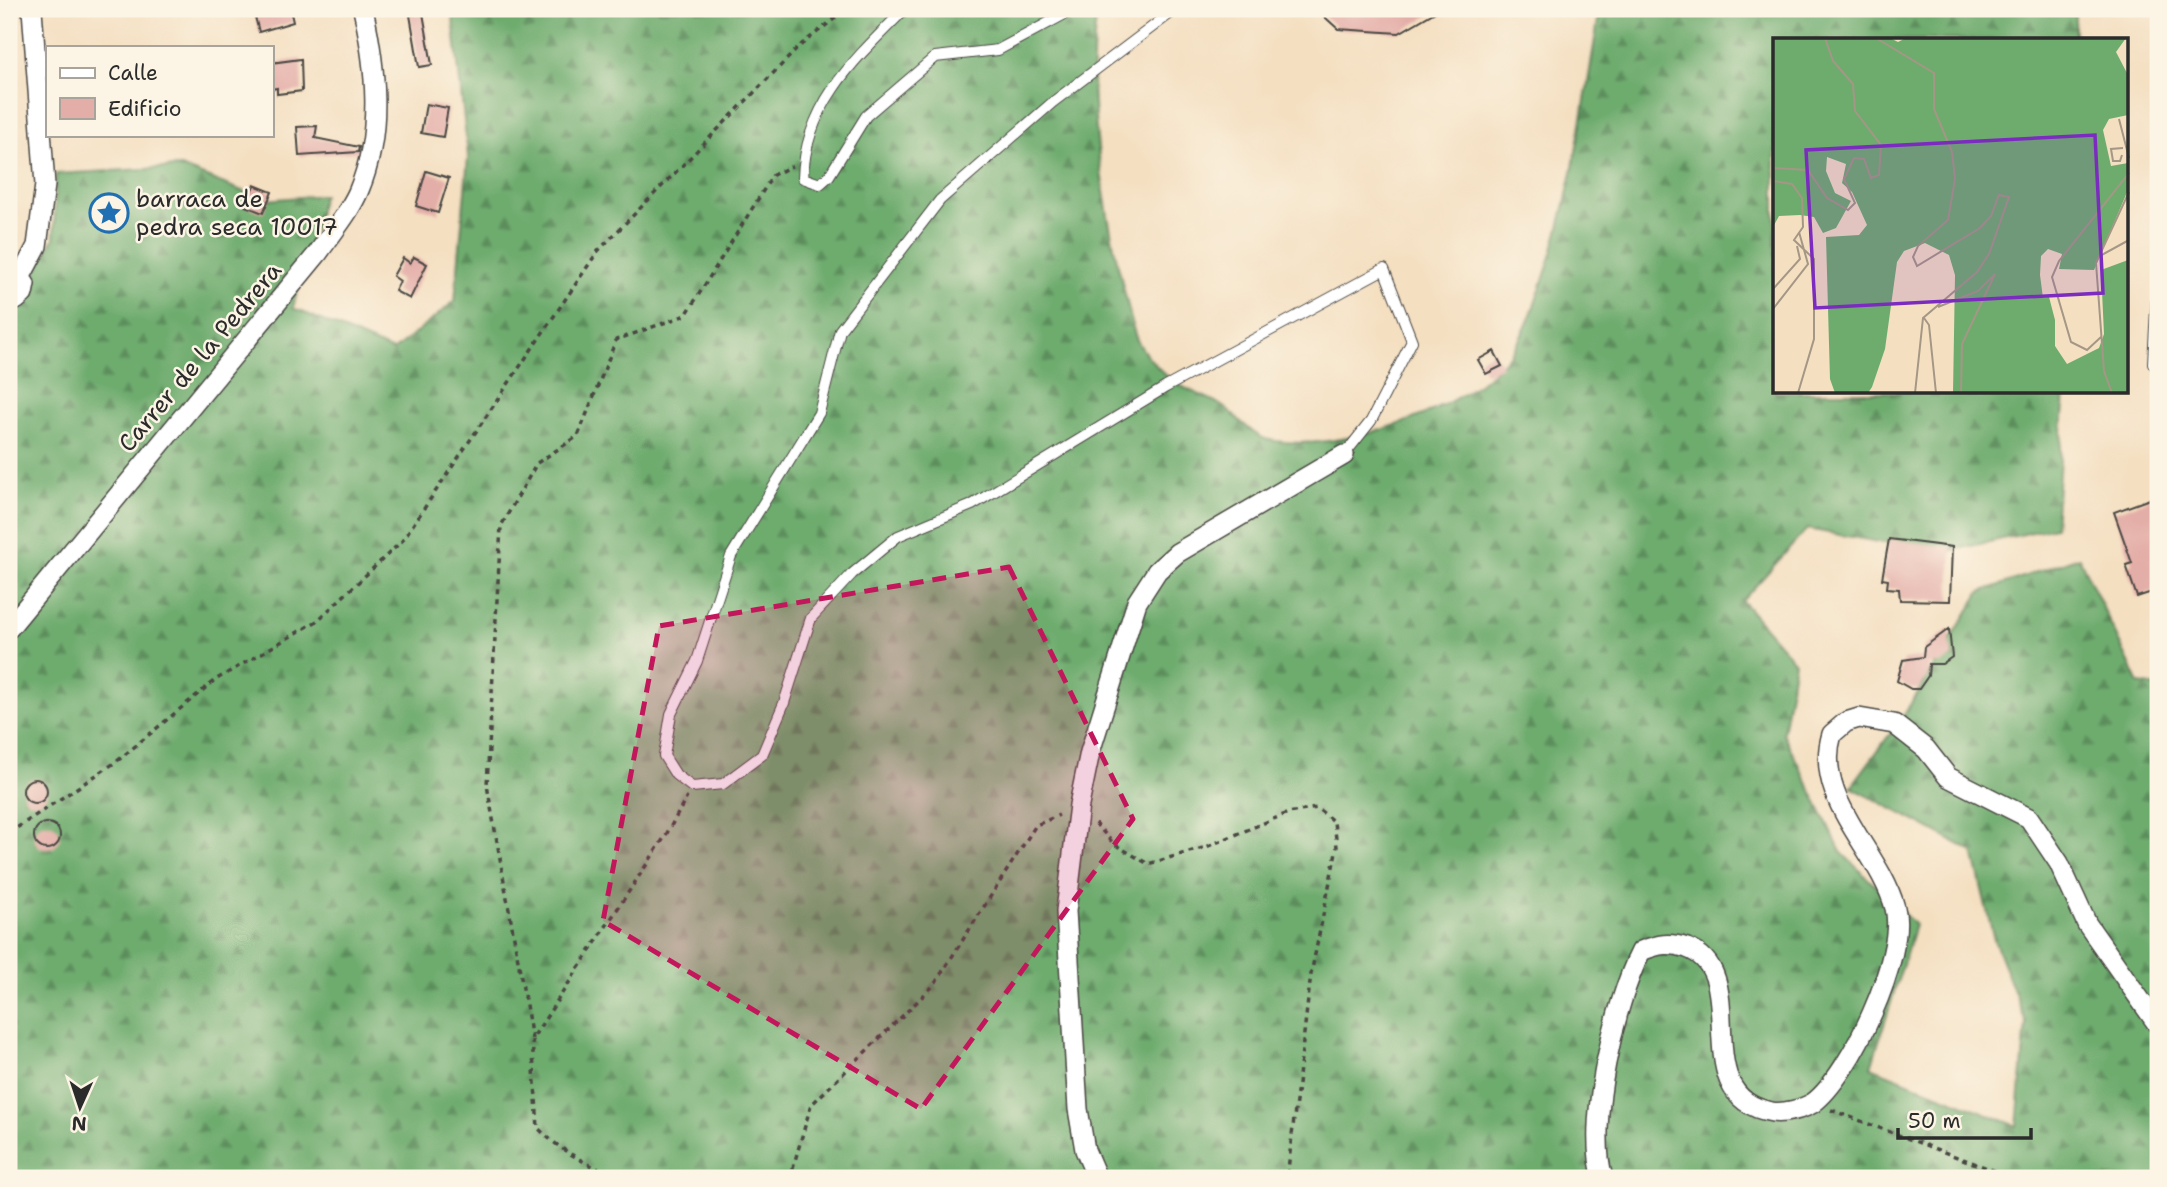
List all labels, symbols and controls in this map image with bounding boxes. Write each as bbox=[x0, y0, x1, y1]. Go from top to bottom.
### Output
inset map bbox=[1773, 38, 2128, 394]
legend bbox=[46, 46, 273, 136]
text: Calle bbox=[108, 59, 158, 87]
text: Edificio bbox=[108, 95, 181, 123]
place label: barraca de pedra seca 10017 bbox=[136, 183, 338, 243]
place icon: barraca de pedra seca 10017 bbox=[88, 192, 130, 234]
street label: Carrer de la Pedrera bbox=[111, 255, 289, 459]
north arrow bbox=[46, 1072, 116, 1142]
scale bar bbox=[1898, 1096, 2030, 1140]
text: 50 m bbox=[1908, 1107, 1961, 1135]
text: N bbox=[71, 1111, 87, 1136]

